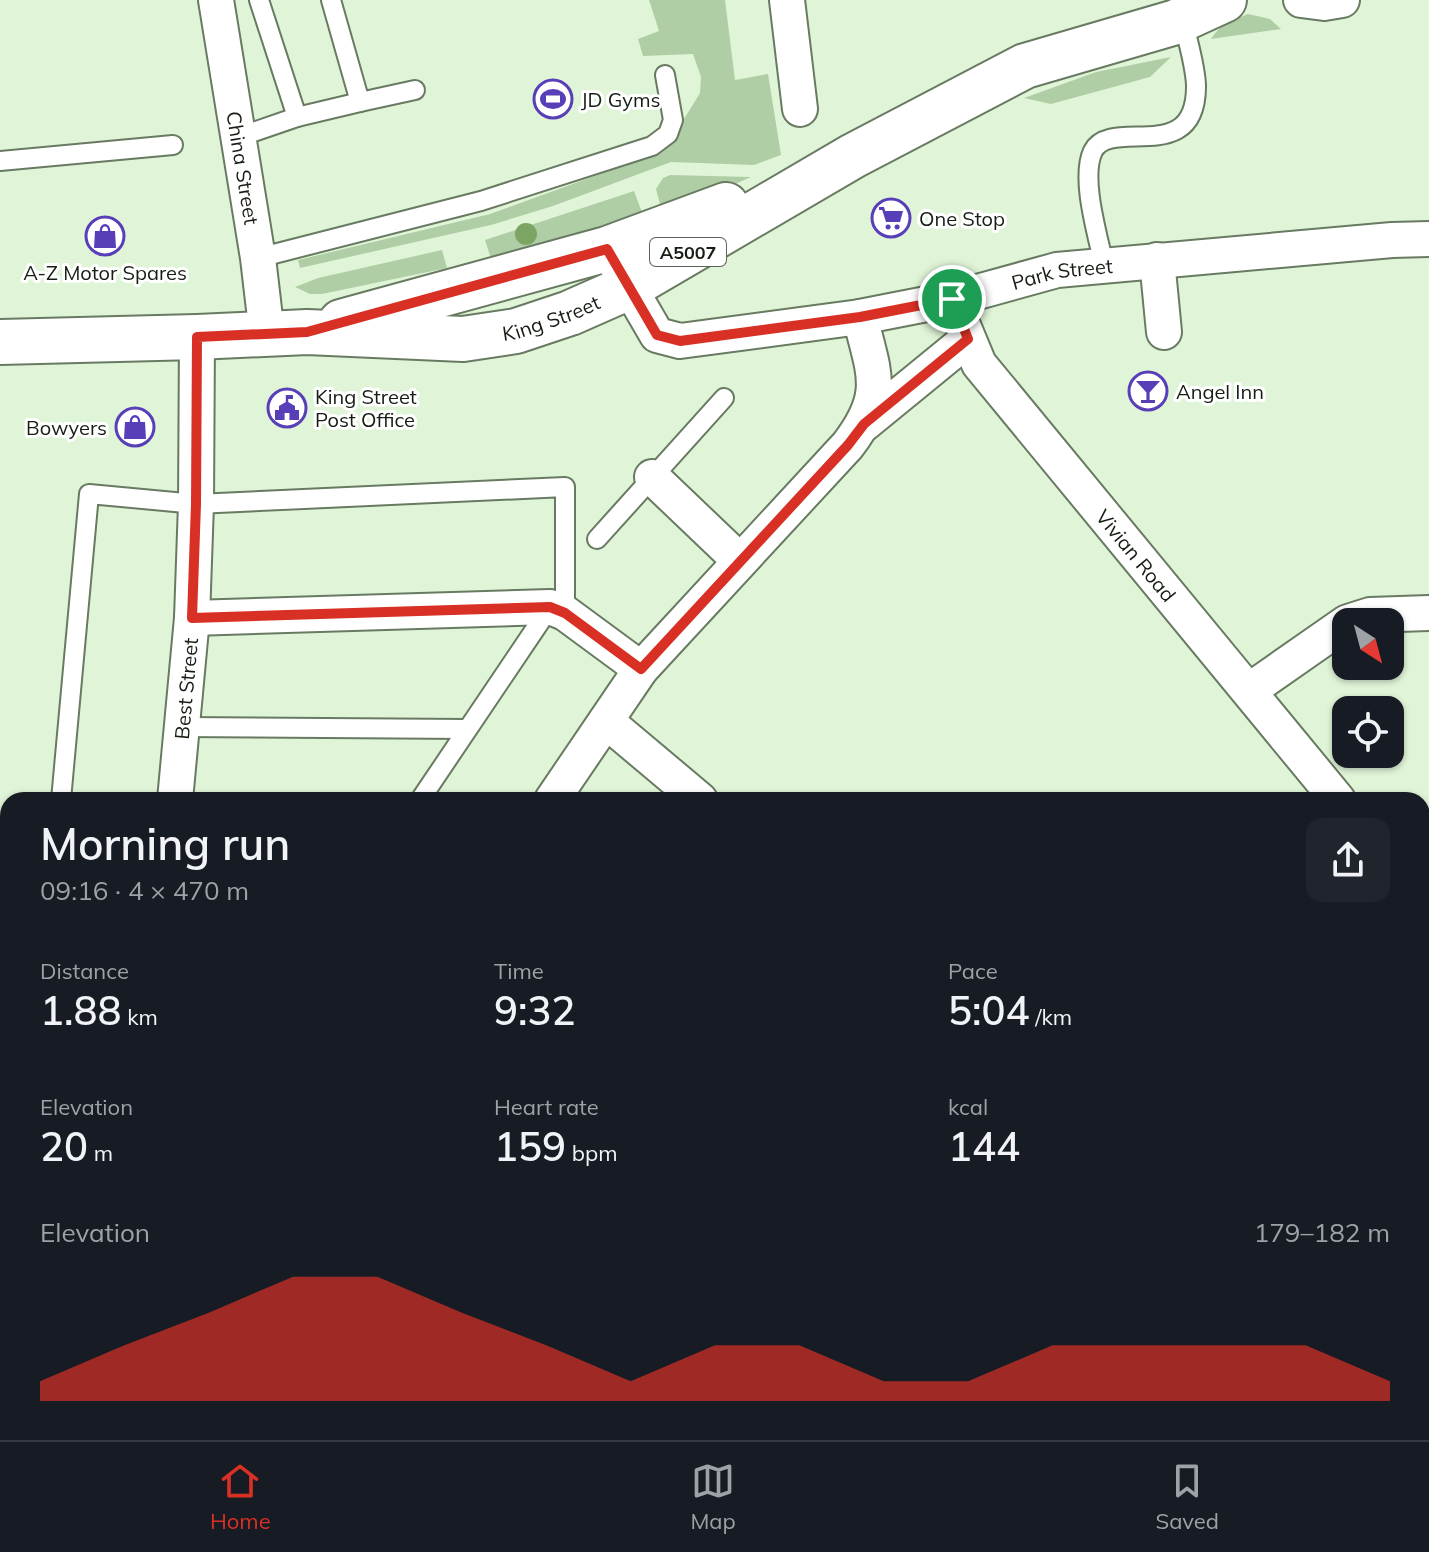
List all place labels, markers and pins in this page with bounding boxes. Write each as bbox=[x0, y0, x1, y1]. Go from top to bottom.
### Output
sports icon: JD Gyms bbox=[532, 78, 574, 120]
place label: JD Gyms bbox=[581, 87, 660, 112]
supermarket icon: One Stop bbox=[870, 197, 912, 239]
place label: One Stop bbox=[919, 206, 1005, 231]
shop icon: A-Z Motor Spares bbox=[84, 215, 126, 257]
place label: A-Z Motor Spares bbox=[23, 260, 187, 285]
pin bbox=[918, 265, 986, 333]
bar icon: Angel Inn bbox=[1127, 370, 1169, 412]
place label: Angel Inn bbox=[1176, 379, 1264, 404]
place label: King Street Post Office bbox=[315, 384, 417, 432]
public building icon: King Street Post Office bbox=[266, 387, 308, 429]
shop icon: Bowyers bbox=[114, 406, 156, 448]
place label: Bowyers bbox=[26, 415, 107, 440]

